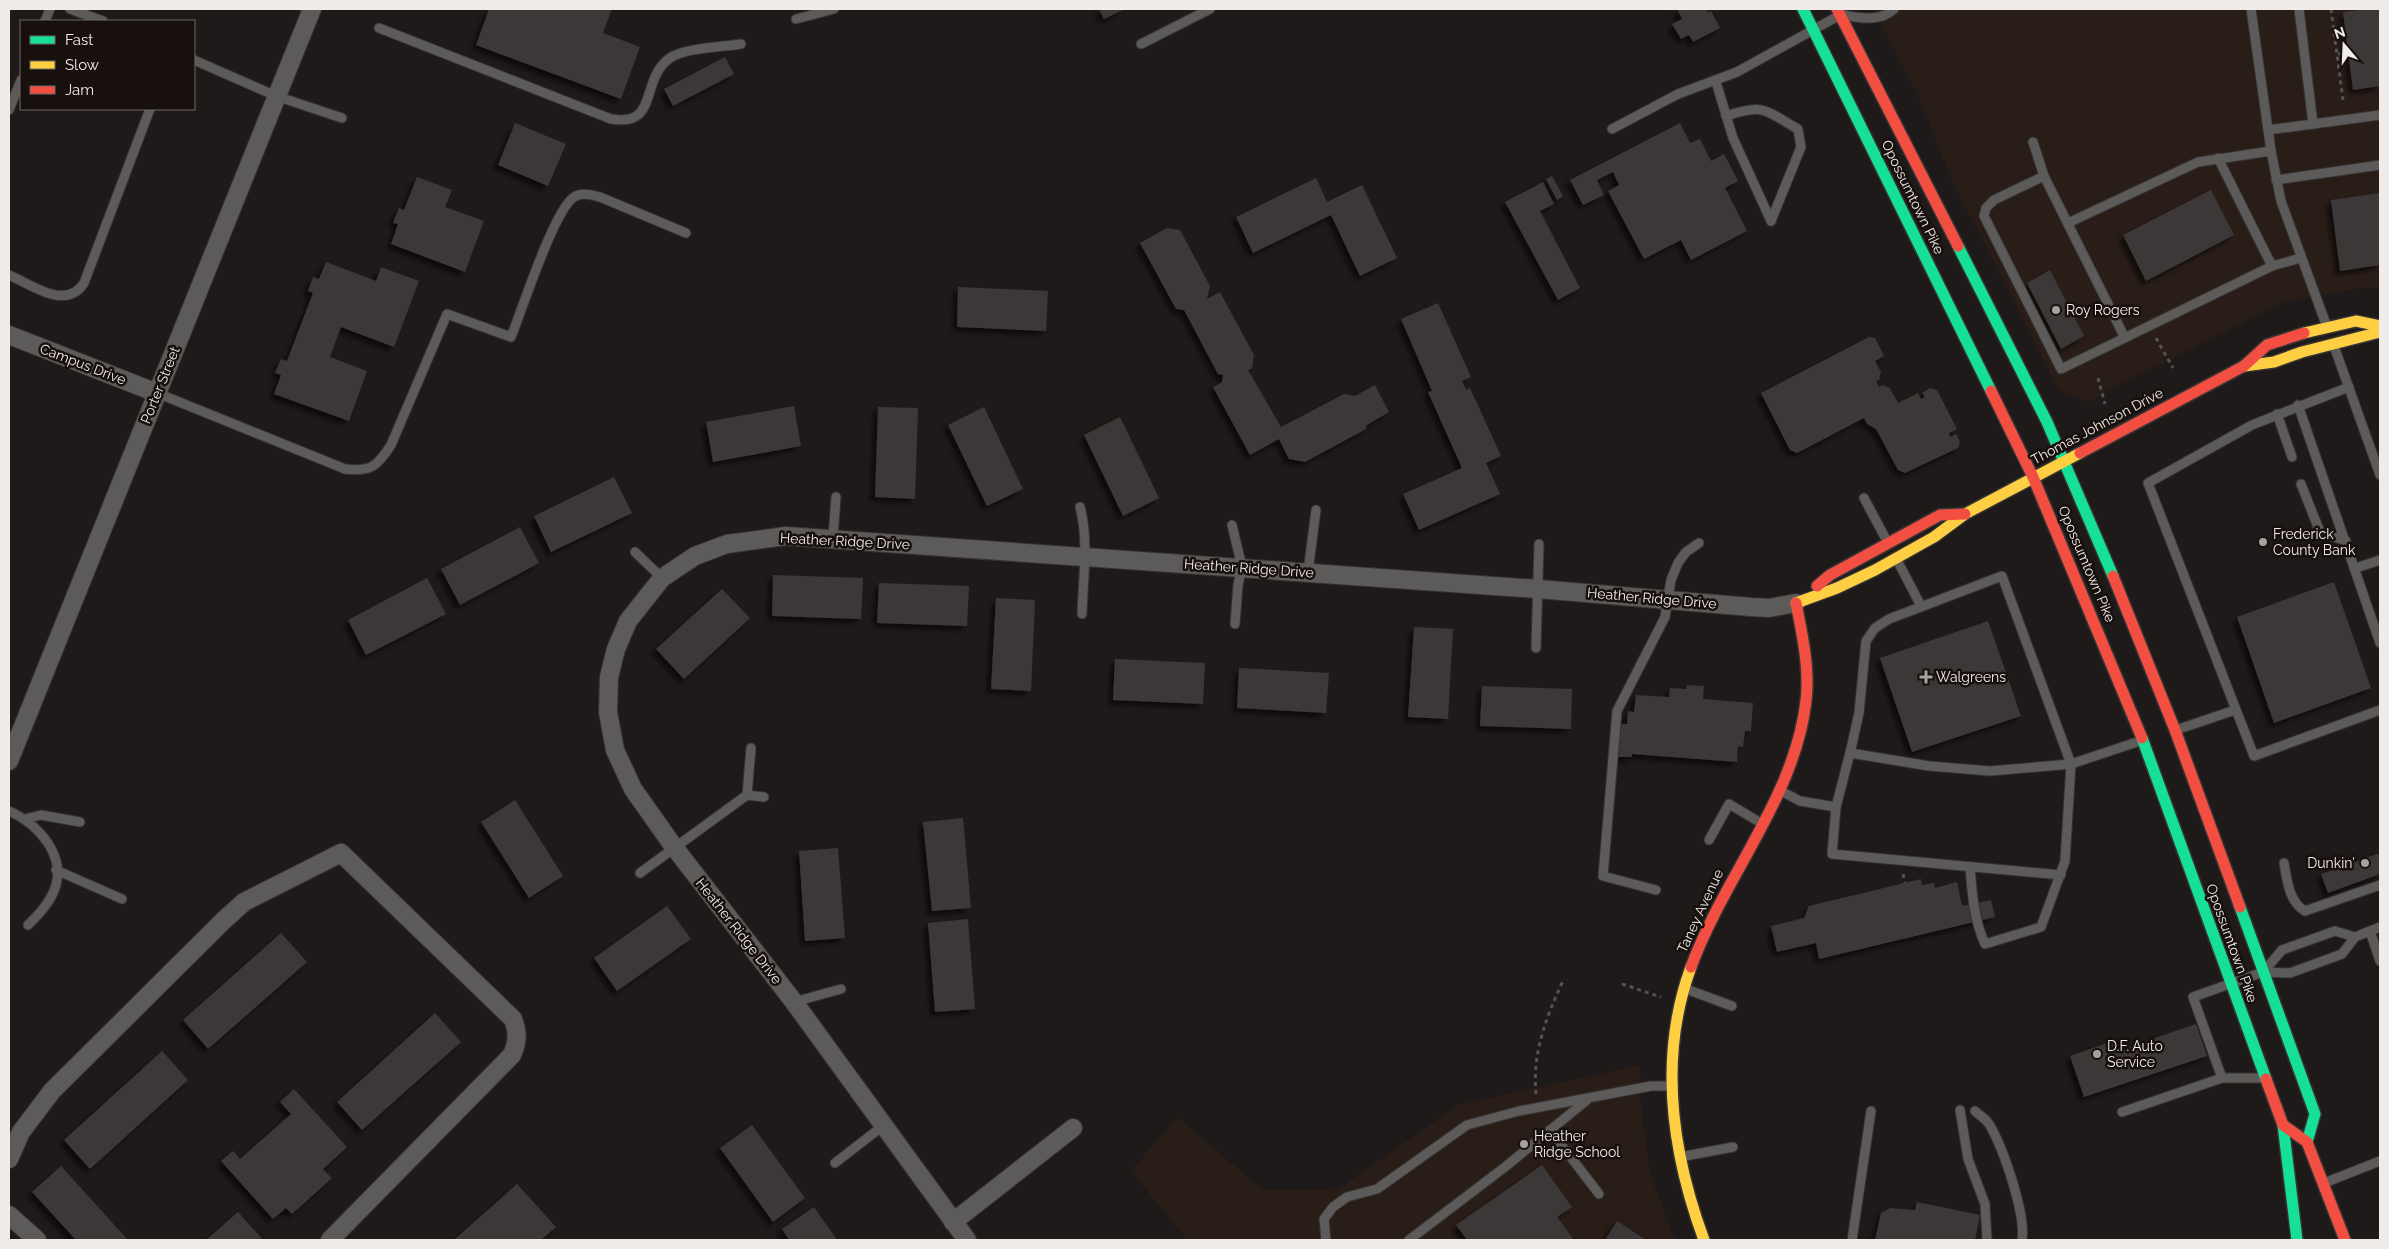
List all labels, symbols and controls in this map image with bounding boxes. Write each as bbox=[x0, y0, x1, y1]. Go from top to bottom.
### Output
legend bbox=[20, 20, 195, 110]
north arrow bbox=[2319, 20, 2369, 70]
text: N bbox=[2332, 23, 2347, 42]
text: Fast bbox=[65, 31, 93, 49]
text: Slow bbox=[65, 56, 99, 74]
text: Jam bbox=[65, 81, 94, 99]
street label: Opossumtown Pike bbox=[1878, 137, 1948, 257]
place label: Roy Rogers bbox=[2066, 302, 2140, 318]
marker: Roy Rogers bbox=[2050, 304, 2062, 316]
street label: Campus Drive bbox=[38, 340, 128, 388]
street label: Porter Street bbox=[137, 344, 183, 426]
street label: Thomas Johnson Drive bbox=[2028, 384, 2166, 468]
street label: Opossumtown Pike bbox=[2055, 503, 2119, 625]
place label: Frederick County Bank bbox=[2273, 526, 2356, 558]
street label: Heather Ridge Drive bbox=[780, 530, 910, 552]
marker: Frederick County Bank bbox=[2257, 536, 2269, 548]
street label: Heather Ridge Drive bbox=[1184, 555, 1314, 581]
street label: Heather Ridge Drive bbox=[1587, 584, 1717, 612]
place label: Walgreens bbox=[1936, 669, 2006, 685]
marker: Walgreens bbox=[1920, 671, 1932, 683]
place label: Dunkin' bbox=[2307, 855, 2355, 871]
marker: Dunkin' bbox=[2359, 857, 2371, 869]
street label: Taney Avenue bbox=[1674, 867, 1726, 955]
street label: Heather Ridge Drive bbox=[693, 875, 785, 987]
street label: Opossumtown Pike bbox=[2203, 882, 2261, 1004]
place label: D.F. Auto Service bbox=[2107, 1038, 2163, 1070]
marker: D.F. Auto Service bbox=[2091, 1048, 2103, 1060]
place label: Heather Ridge School bbox=[1534, 1128, 1620, 1160]
marker: Heather Ridge School bbox=[1518, 1138, 1530, 1150]

